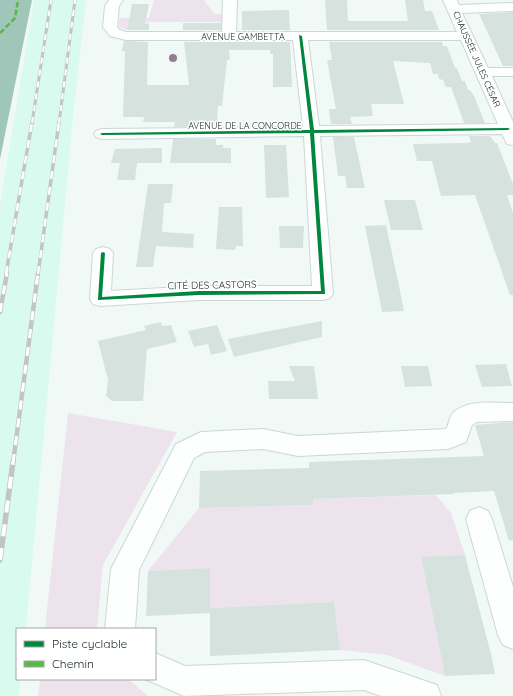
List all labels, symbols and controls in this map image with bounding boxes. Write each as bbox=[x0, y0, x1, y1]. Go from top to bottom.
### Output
street label: CHAUSSÉE JULES CÉSAR bbox=[451, 9, 503, 109]
street label: AVENUE GAMBETTA bbox=[201, 31, 285, 42]
street label: AVENUE DE LA CONCORDE bbox=[188, 120, 302, 131]
street label: CITÉ DES CASTORS bbox=[167, 278, 257, 292]
legend bbox=[16, 628, 156, 680]
text: Piste cyclable bbox=[52, 636, 128, 651]
text: Chemin bbox=[52, 656, 94, 671]

